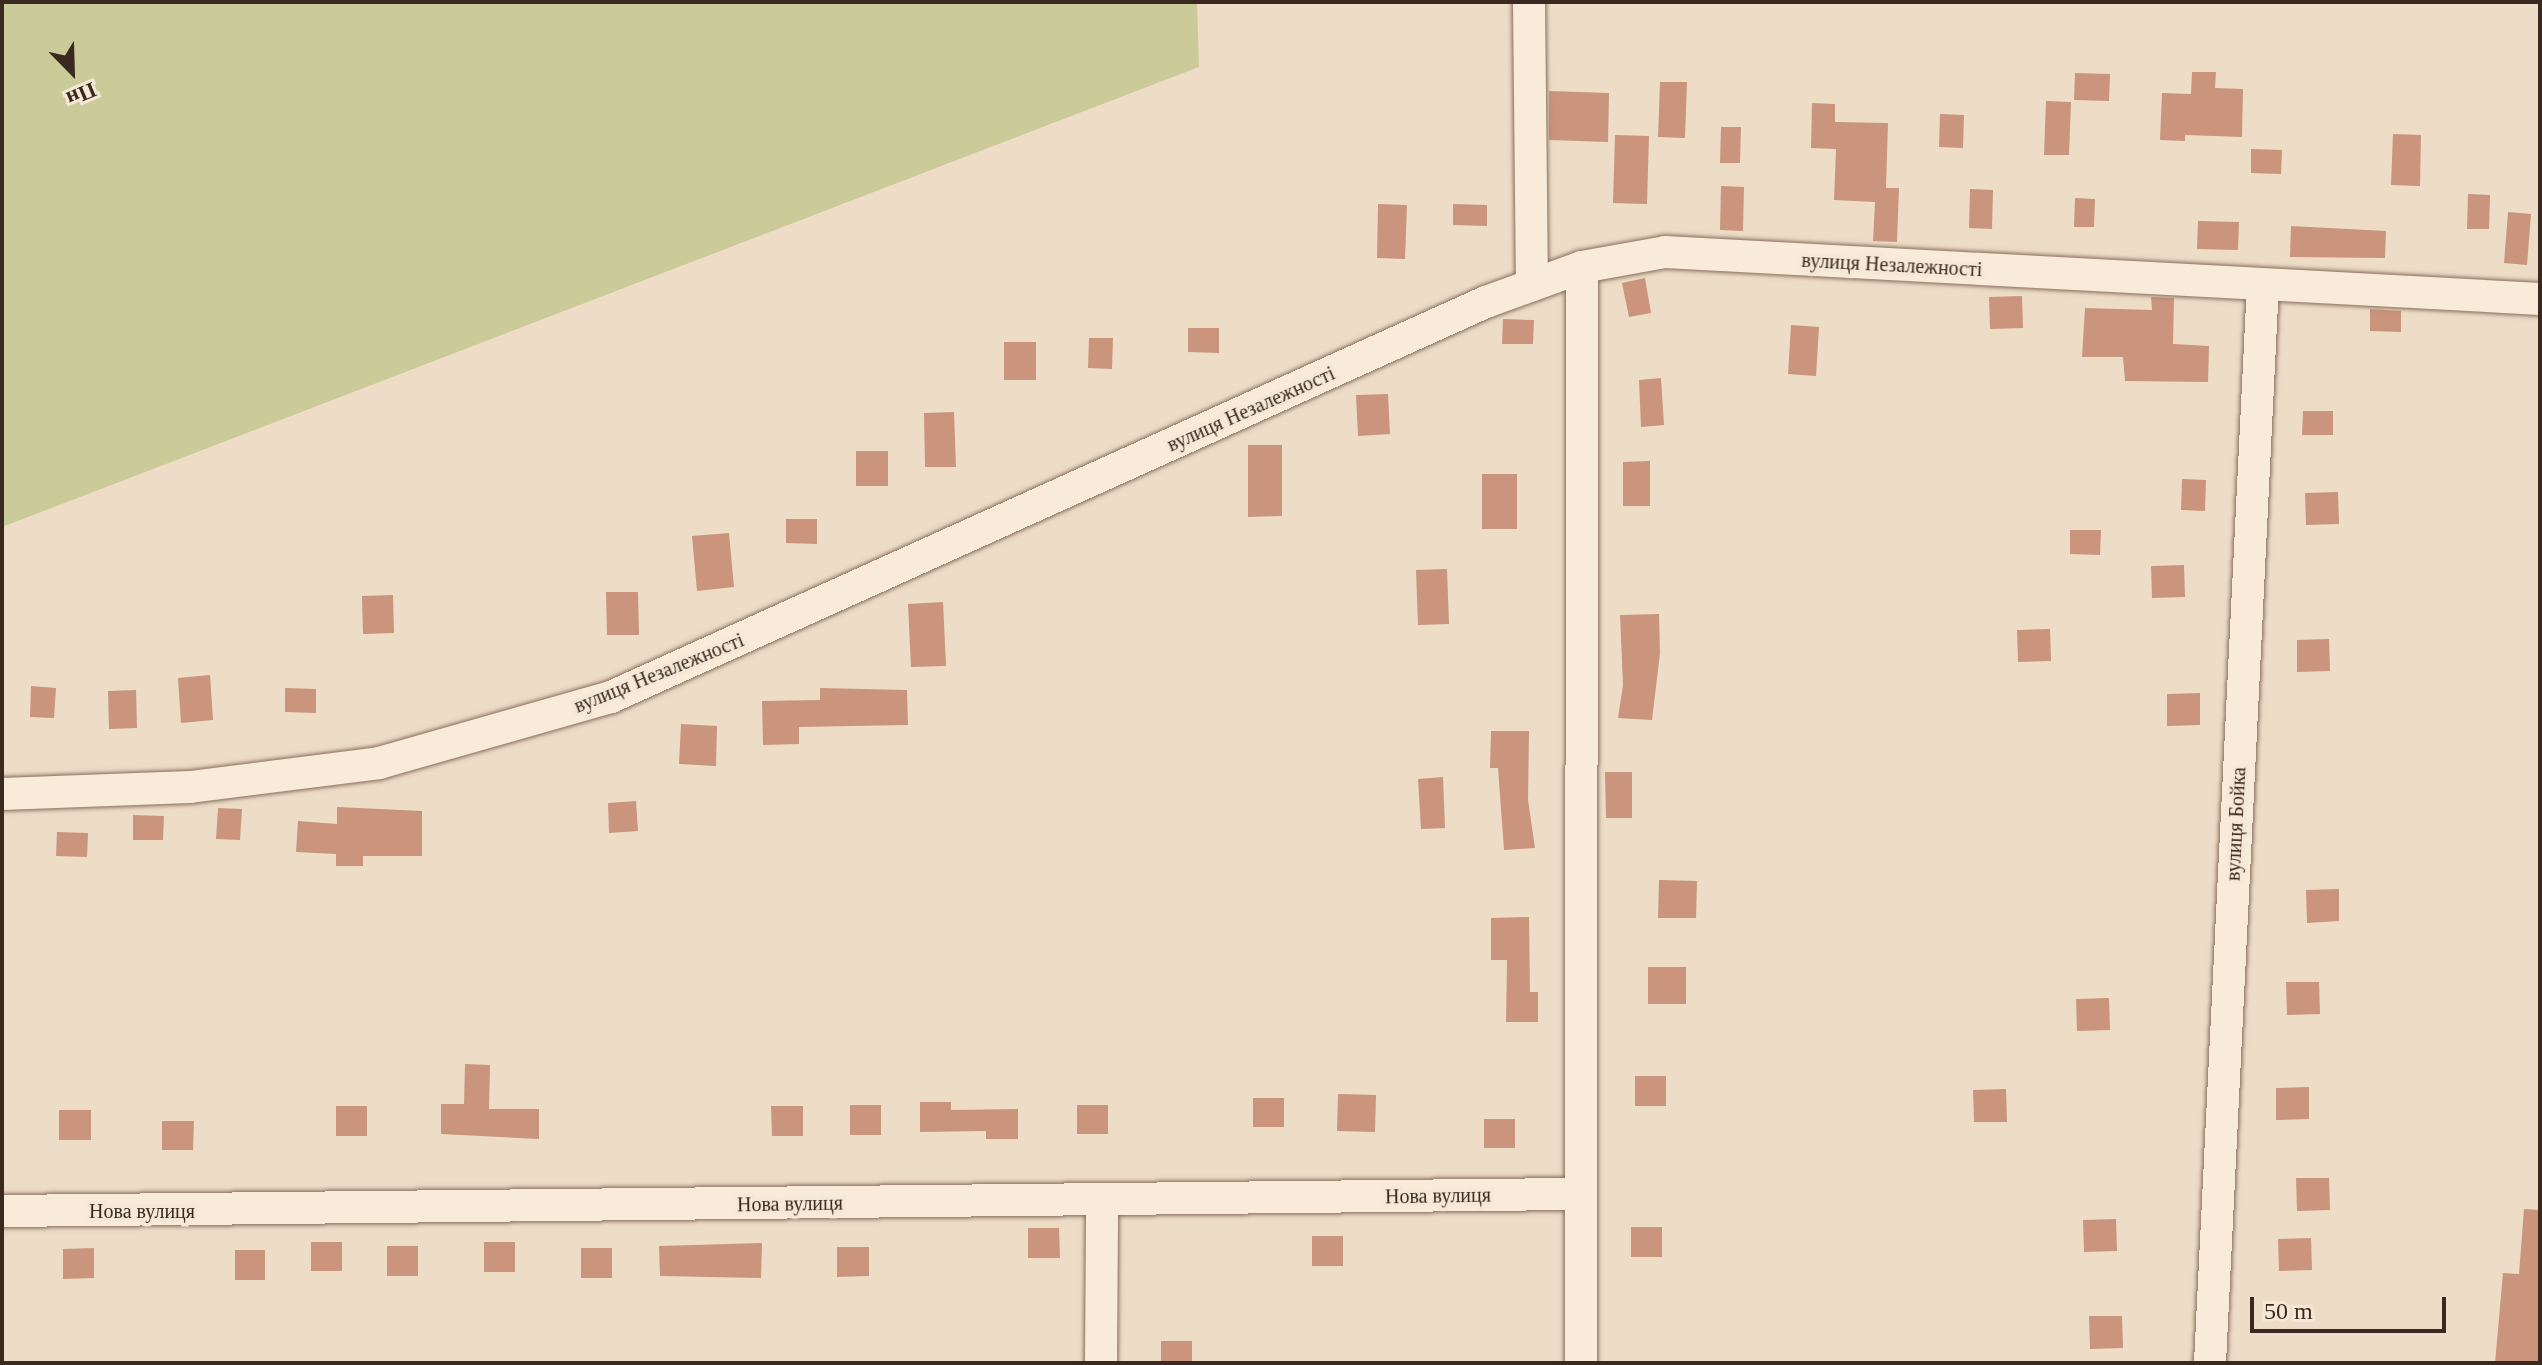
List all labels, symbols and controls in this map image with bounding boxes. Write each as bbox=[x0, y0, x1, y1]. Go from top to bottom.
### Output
north arrow bbox=[32, 32, 112, 112]
text: Пн bbox=[63, 77, 100, 112]
street label: вулиця Незалежності bbox=[1801, 248, 1983, 282]
street label: вулиця Незалежності bbox=[1163, 361, 1339, 457]
street label: вулиця Незалежності bbox=[571, 628, 747, 718]
street label: вулиця Бойка bbox=[2221, 766, 2251, 882]
street label: Нова вулиця bbox=[1385, 1183, 1491, 1209]
street label: Нова вулиця bbox=[737, 1191, 843, 1217]
street label: Нова вулиця bbox=[89, 1199, 195, 1223]
scale bar bbox=[2254, 1281, 2450, 1331]
text: 50 m bbox=[2264, 1298, 2313, 1324]

